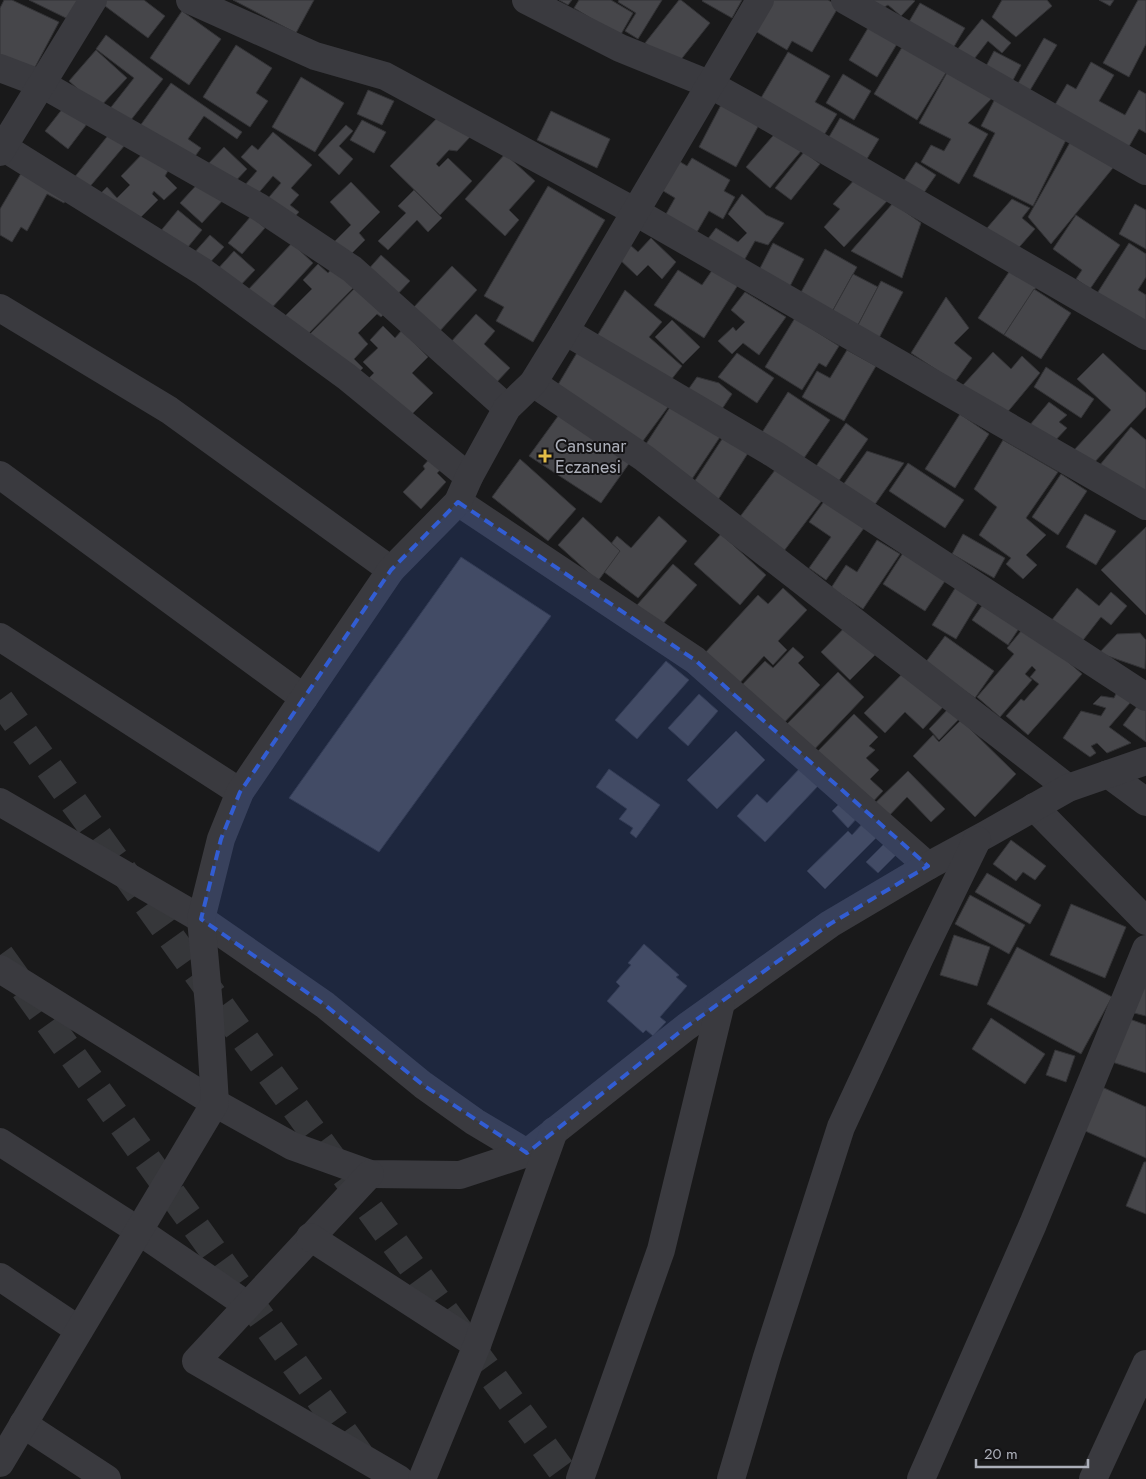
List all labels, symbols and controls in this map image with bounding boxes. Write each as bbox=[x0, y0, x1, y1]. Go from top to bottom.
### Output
place label: Cansunar Eczanesi bbox=[555, 433, 627, 480]
marker: Cansunar Eczanesi bbox=[539, 450, 551, 462]
scale bar bbox=[976, 1436, 1088, 1468]
text: 20 m bbox=[984, 1443, 1018, 1465]

